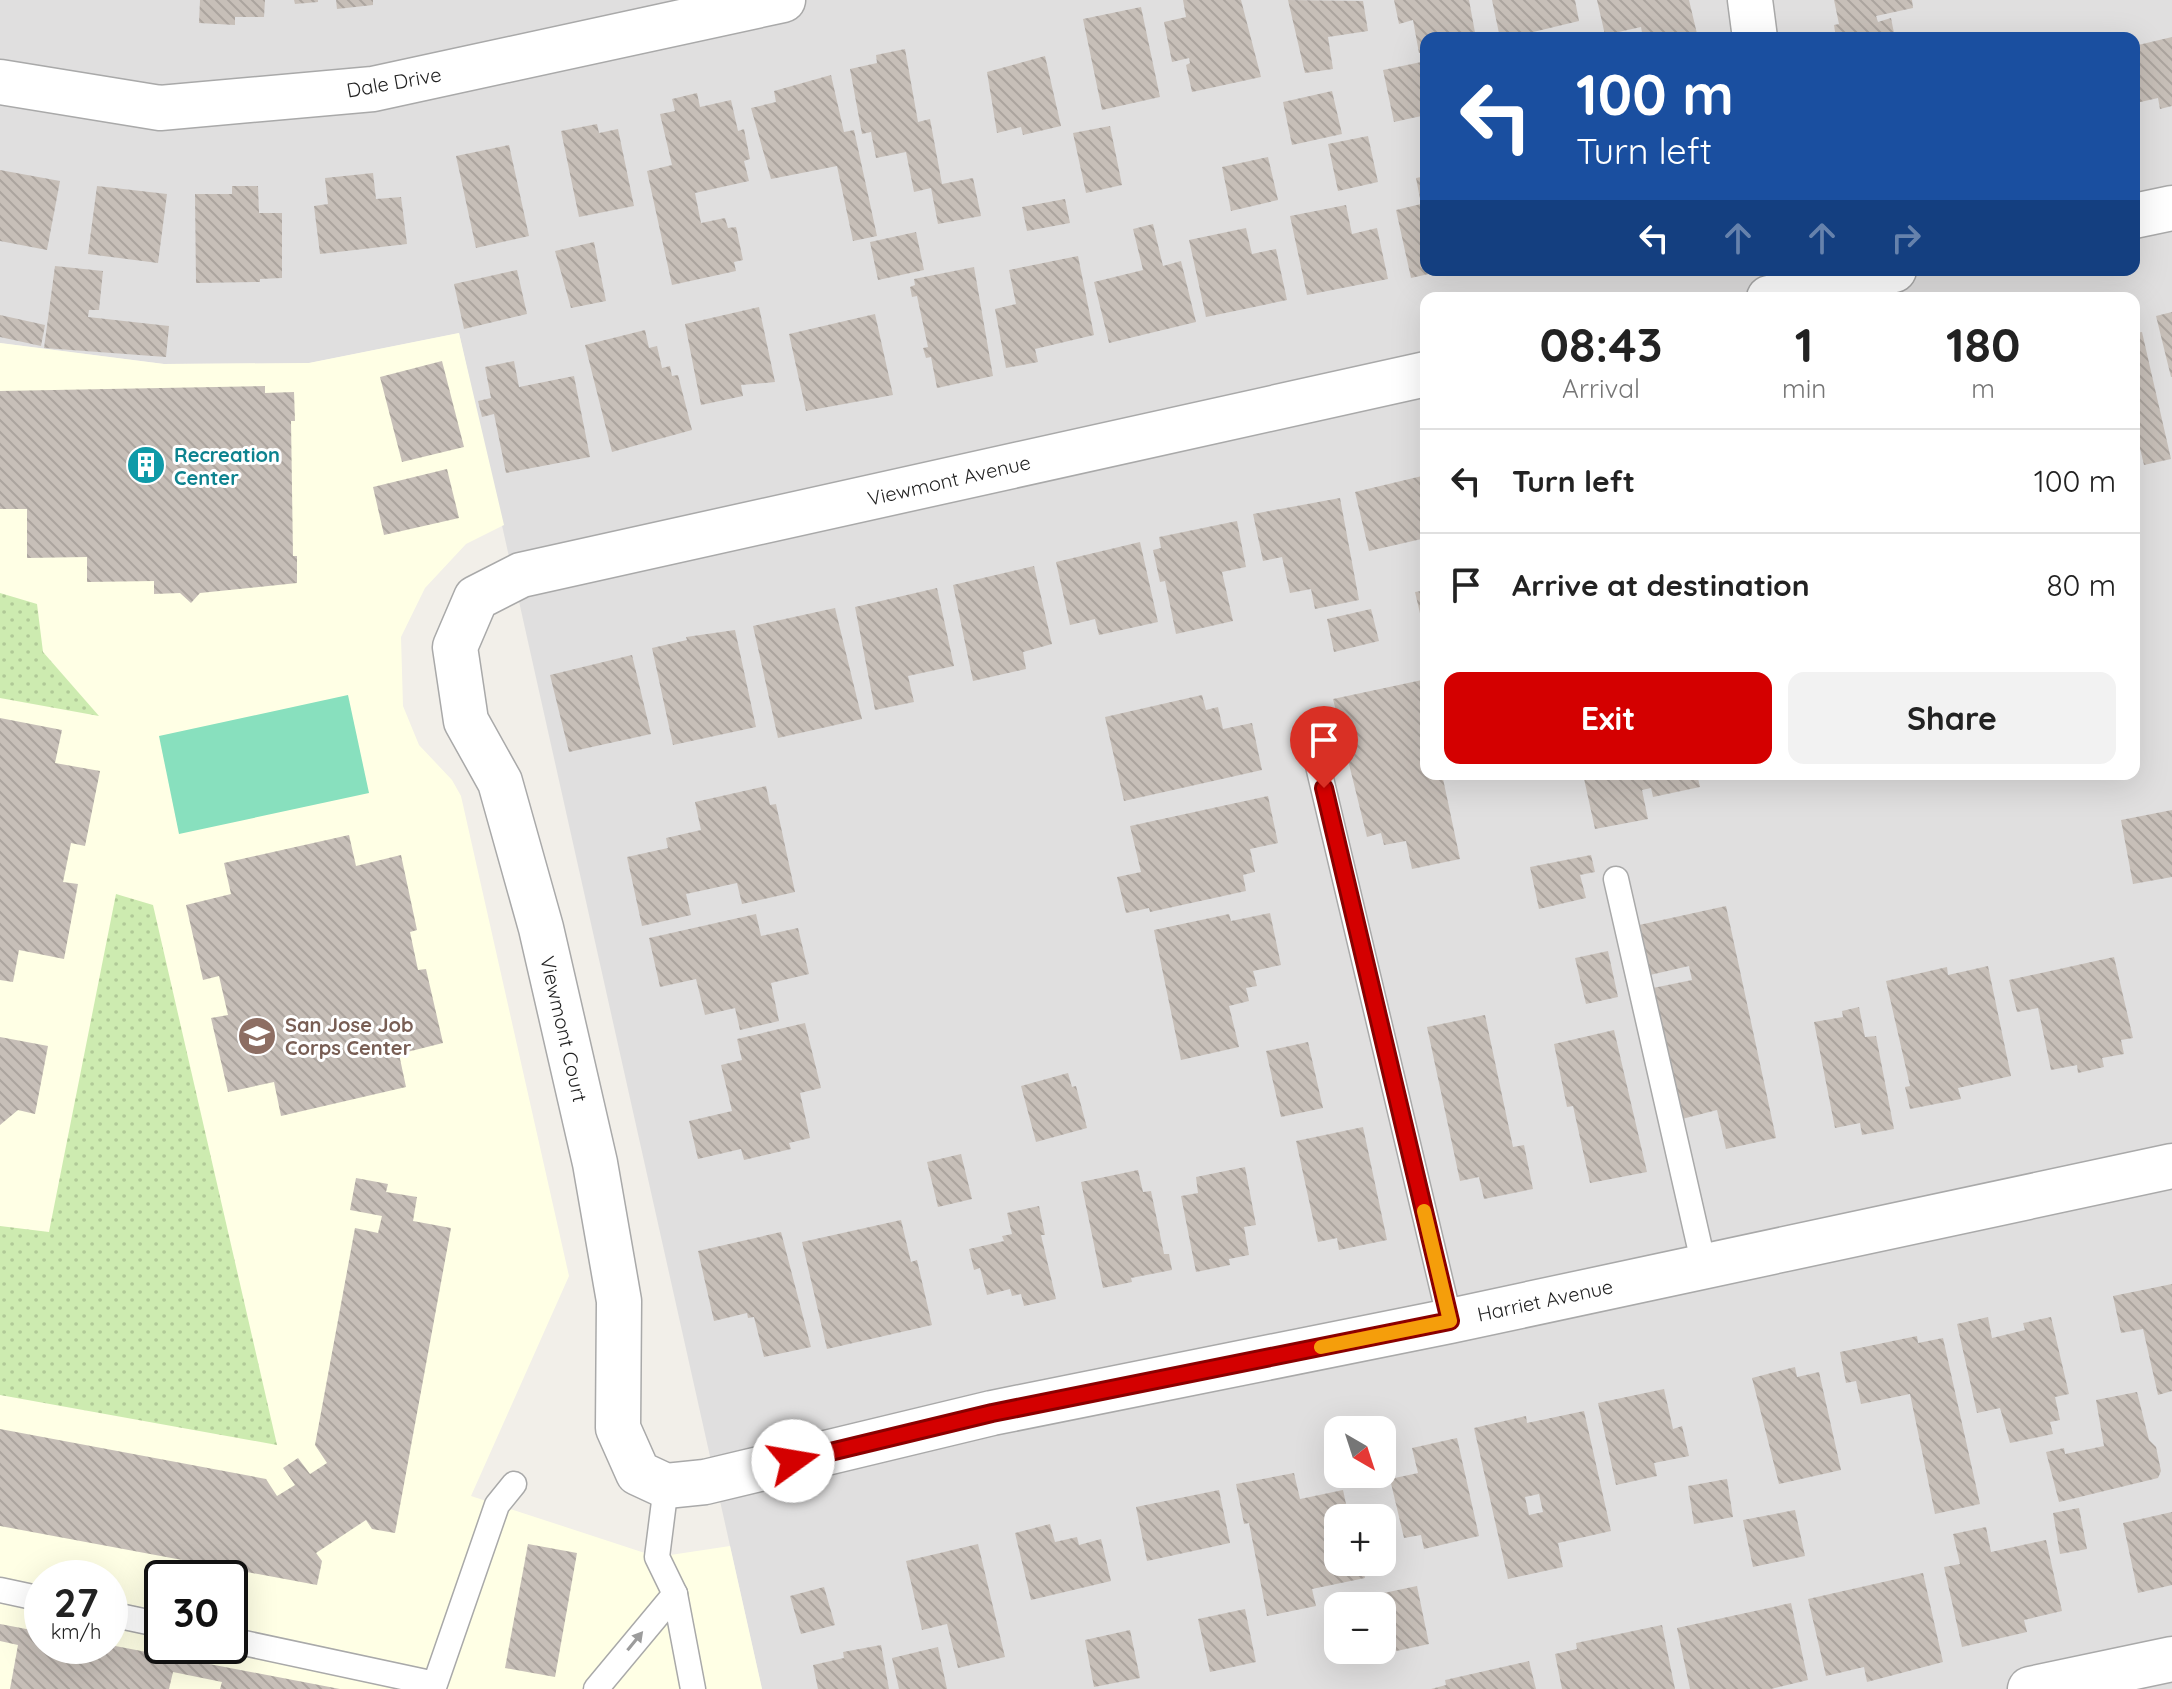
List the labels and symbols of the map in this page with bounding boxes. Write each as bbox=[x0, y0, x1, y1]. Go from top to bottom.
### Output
street label: Dale Drive bbox=[345, 61, 443, 103]
place label: Recreation Center bbox=[174, 442, 280, 490]
building icon: Recreation Center bbox=[125, 444, 167, 486]
street label: Viewmont Avenue bbox=[865, 449, 1033, 511]
pin bbox=[1290, 706, 1358, 788]
street label: Viewmont Court bbox=[535, 954, 593, 1105]
place label: San Jose Job Corps Center bbox=[285, 1012, 414, 1060]
school or university icon: San Jose Job Corps Center bbox=[236, 1015, 278, 1057]
street label: Harriet Avenue bbox=[1475, 1273, 1615, 1327]
north arrow bbox=[1324, 1416, 1396, 1488]
position arrow bbox=[751, 1419, 835, 1503]
speed limit sign: 30 bbox=[144, 1560, 248, 1664]
one-way arrow bbox=[626, 1632, 643, 1652]

